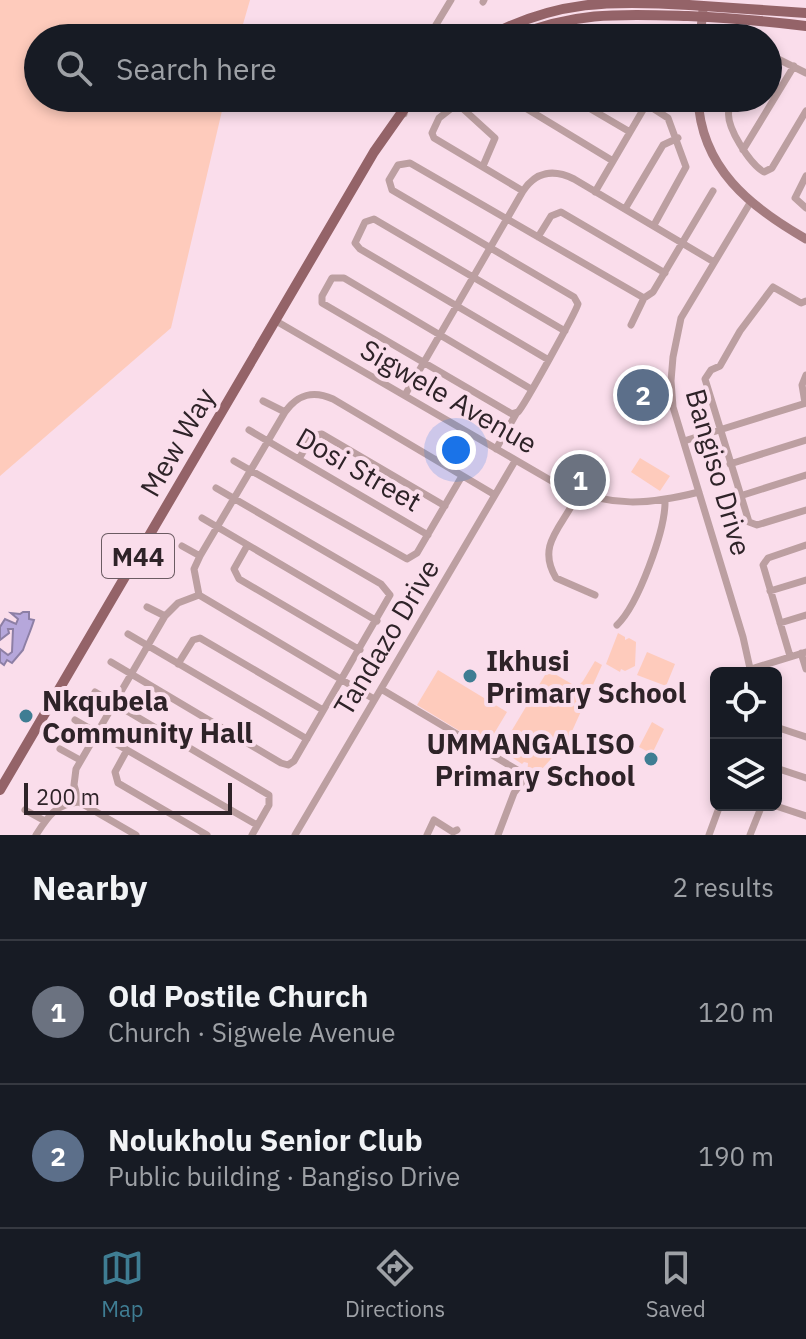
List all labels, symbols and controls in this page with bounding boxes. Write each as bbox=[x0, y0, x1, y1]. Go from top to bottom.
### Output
search box bbox=[24, 24, 782, 112]
icon: search bbox=[52, 46, 96, 90]
text: Search here bbox=[116, 49, 277, 88]
street label: Sigwele Avenue bbox=[354, 330, 544, 462]
pin: 2 bbox=[617, 365, 669, 425]
street label: Mew Way bbox=[131, 381, 223, 503]
street label: Bangiso Drive bbox=[678, 384, 760, 560]
street label: Dosi Street bbox=[290, 418, 428, 520]
your location bbox=[436, 430, 476, 470]
pin: 1 bbox=[554, 450, 606, 510]
road number: M44 bbox=[102, 534, 174, 578]
street label: Tandazo Drive bbox=[325, 552, 447, 722]
place label: Ikhusi Primary School bbox=[486, 642, 686, 711]
marker: Ikhusi Primary School bbox=[461, 667, 479, 685]
map controls bbox=[710, 667, 782, 811]
button: locate bbox=[710, 667, 782, 739]
place label: Nkqubela Community Hall bbox=[42, 682, 253, 751]
marker: Nkqubela Community Hall bbox=[17, 707, 35, 725]
place label: UMMANGALISO Primary School bbox=[427, 725, 635, 794]
button: layers bbox=[710, 739, 782, 811]
marker: UMMANGALISO Primary School bbox=[642, 750, 660, 768]
scale bar bbox=[24, 779, 232, 815]
text: 200 m bbox=[36, 782, 100, 811]
text: Nearby bbox=[32, 865, 147, 909]
text: 2 results bbox=[672, 870, 774, 904]
text: Old Postile Church bbox=[108, 976, 368, 1015]
text: 1 bbox=[50, 995, 66, 1029]
text: 120 m bbox=[698, 995, 774, 1029]
text: Church · Sigwele Avenue bbox=[108, 1015, 396, 1049]
text: Nolukholu Senior Club bbox=[108, 1120, 423, 1159]
text: 2 bbox=[50, 1139, 66, 1173]
text: 190 m bbox=[698, 1139, 774, 1173]
text: Public building · Bangiso Drive bbox=[108, 1159, 460, 1193]
tab: Map bbox=[100, 1246, 144, 1323]
tab: Directions bbox=[345, 1246, 445, 1323]
tab: Saved bbox=[646, 1246, 706, 1323]

